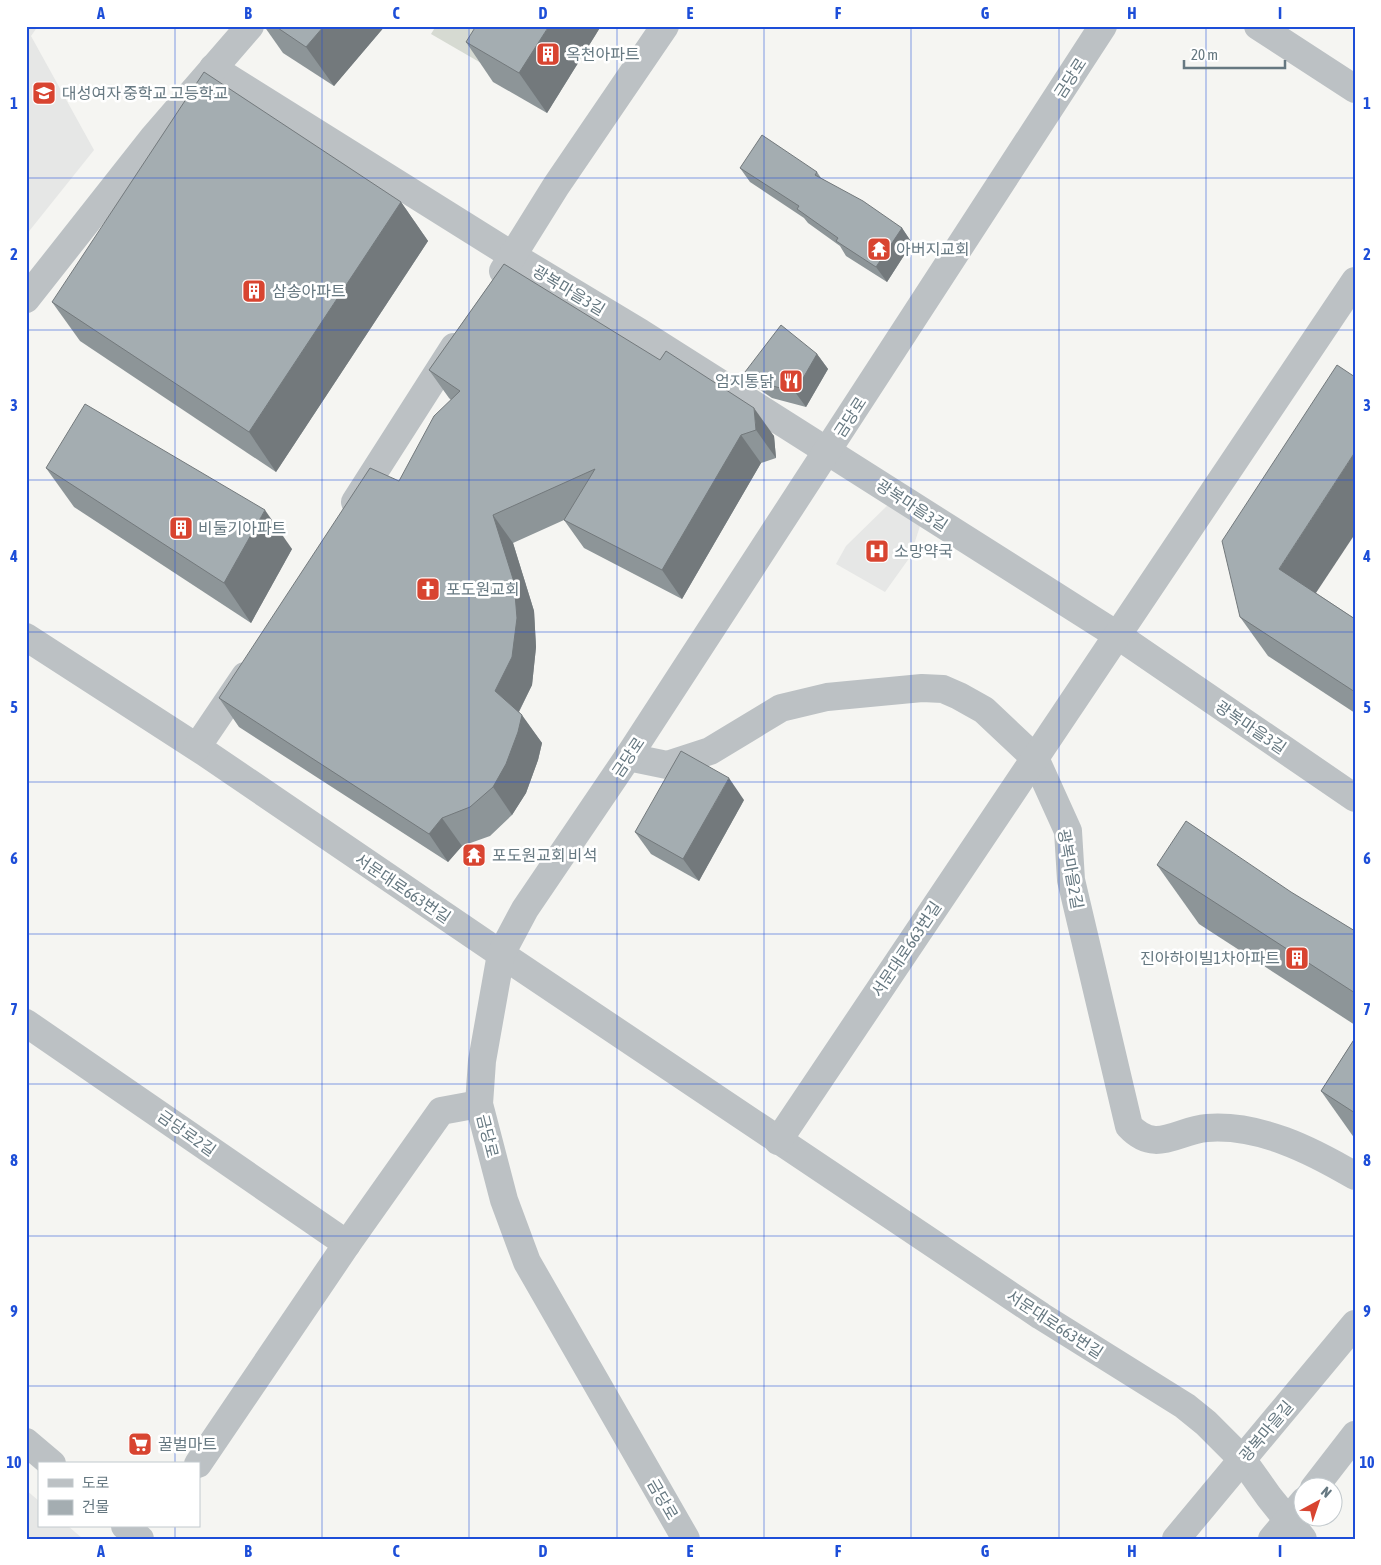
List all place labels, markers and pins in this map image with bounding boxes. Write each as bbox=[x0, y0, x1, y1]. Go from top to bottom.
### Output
building icon: 옥천아파트 bbox=[535, 41, 561, 67]
place label: 옥천아파트 bbox=[566, 45, 640, 63]
school or university icon: 대성여자 중학교 고등학교 bbox=[31, 80, 57, 106]
place label: 대성여자 중학교 고등학교 bbox=[62, 84, 228, 102]
temple icon: 아버지교회 bbox=[866, 236, 892, 262]
place label: 아버지교회 bbox=[896, 240, 970, 258]
building icon: 삼송아파트 bbox=[241, 278, 267, 304]
place label: 삼송아파트 bbox=[272, 282, 346, 300]
restaurant icon: 엄지통닭 bbox=[778, 368, 804, 394]
place label: 엄지통닭 bbox=[715, 372, 774, 390]
building icon: 비둘기아파트 bbox=[168, 515, 194, 541]
place label: 비둘기아파트 bbox=[198, 519, 286, 537]
hospital icon: 소망약국 bbox=[864, 538, 890, 564]
place label: 소망약국 bbox=[894, 542, 953, 560]
church icon: 포도원교회 bbox=[415, 576, 441, 602]
place label: 포도원교회 bbox=[446, 580, 520, 598]
temple icon: 포도원교회 비석 bbox=[461, 842, 487, 868]
place label: 포도원교회 비석 bbox=[492, 846, 597, 864]
building icon: 진아하이빌1차아파트 bbox=[1284, 945, 1310, 971]
place label: 진아하이빌1차아파트 bbox=[1140, 949, 1280, 967]
supermarket icon: 꿀벌마트 bbox=[127, 1431, 153, 1457]
place label: 꿀벌마트 bbox=[158, 1435, 217, 1453]

